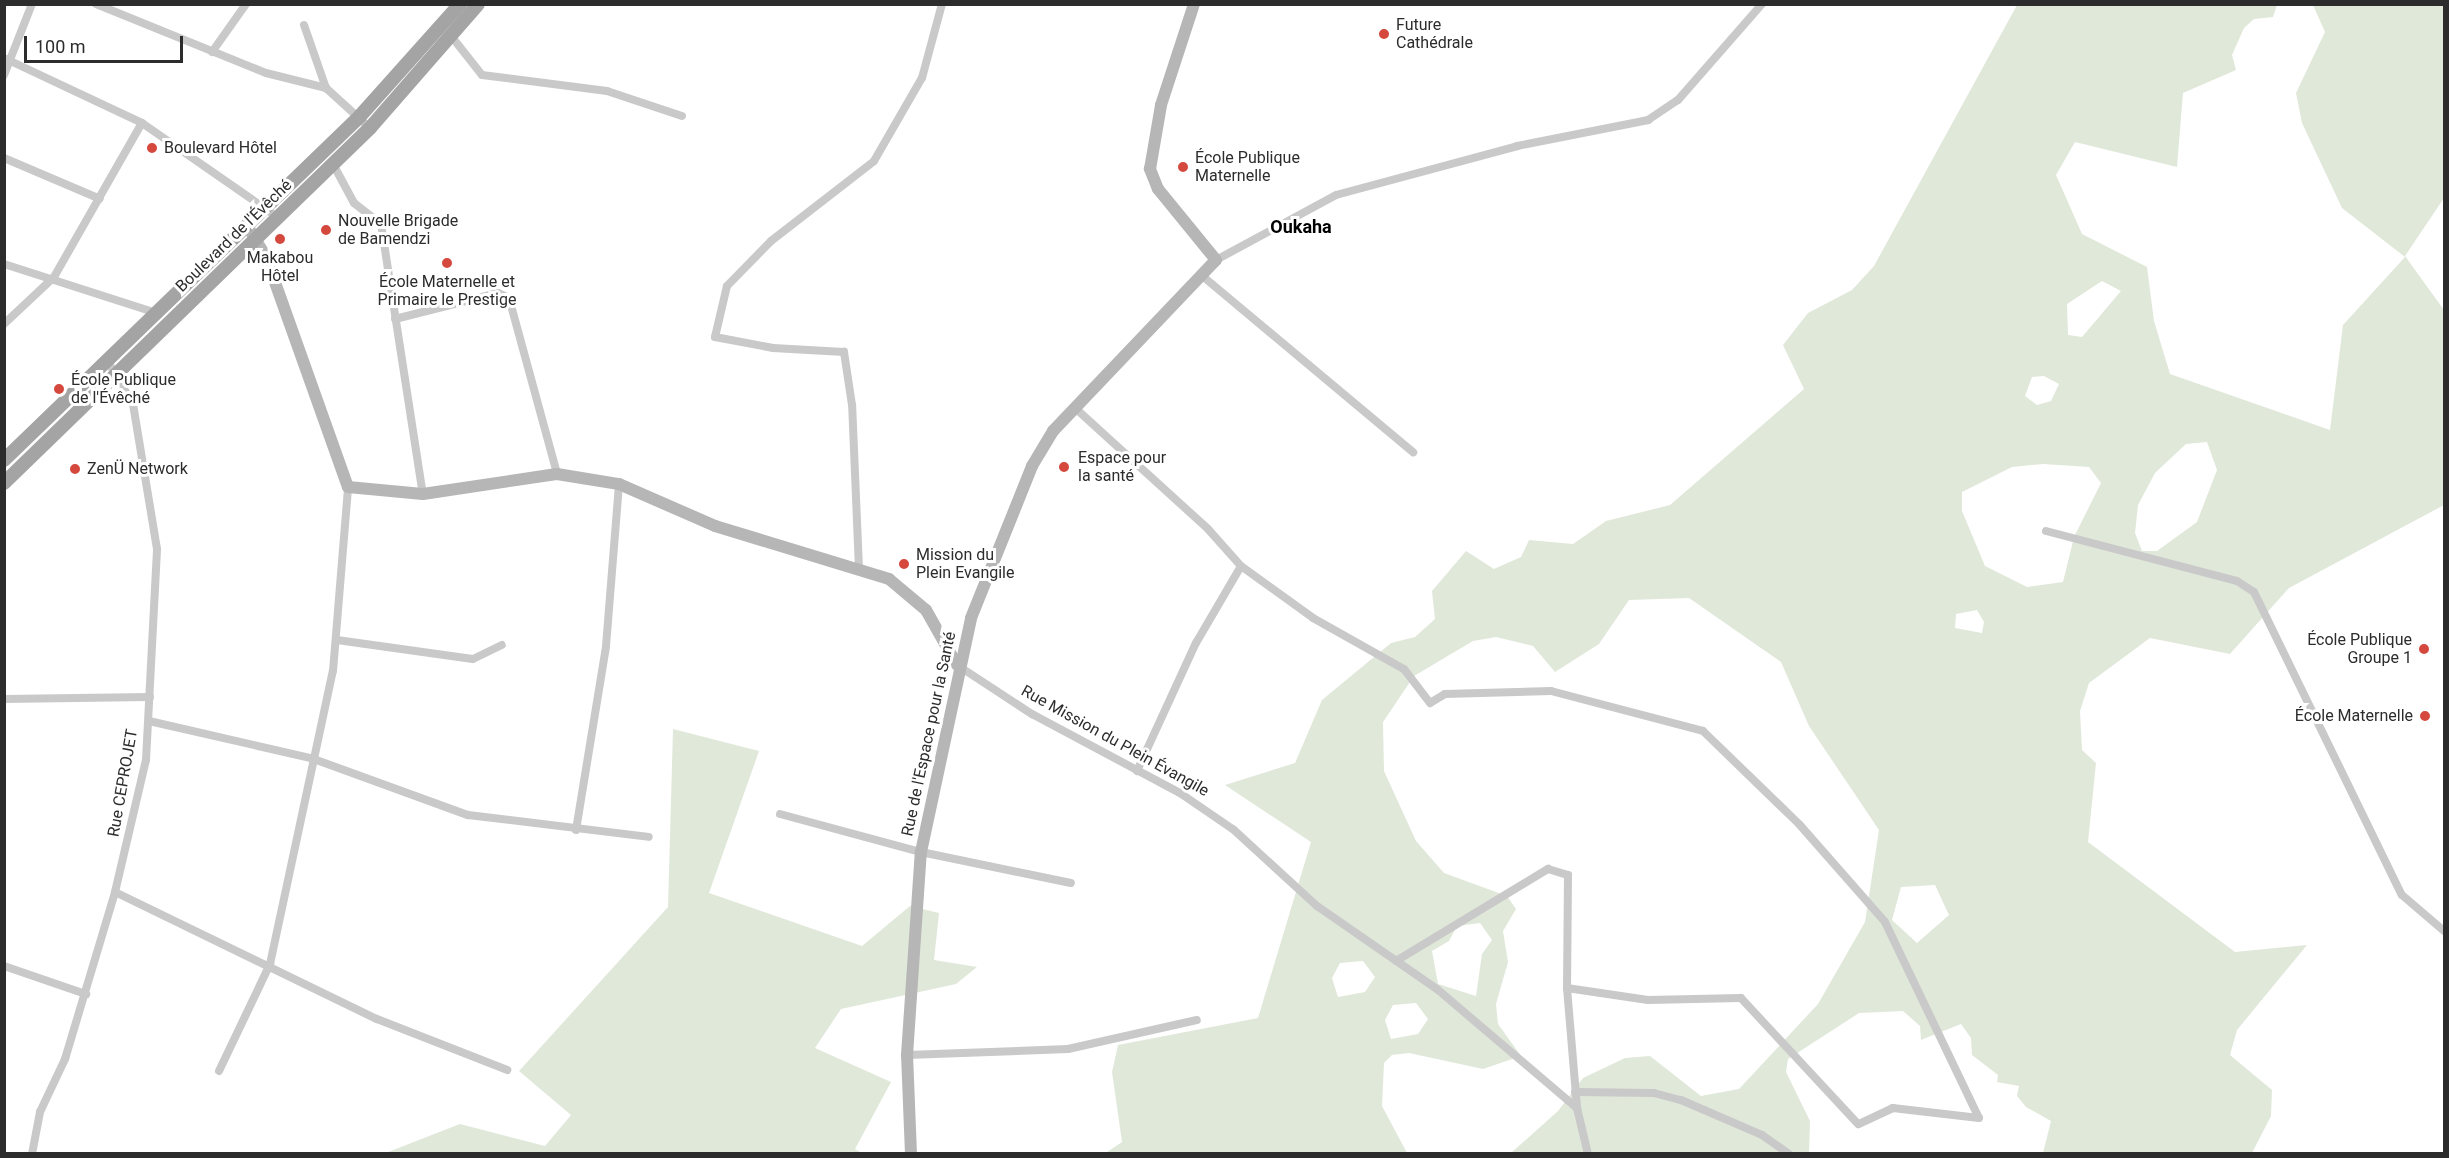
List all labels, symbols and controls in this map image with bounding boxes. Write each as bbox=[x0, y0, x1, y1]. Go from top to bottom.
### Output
place label: Future Cathédrale bbox=[1396, 15, 1473, 53]
scale bar bbox=[27, 24, 186, 62]
marker: Future Cathédrale bbox=[1377, 27, 1391, 41]
text: 100 m bbox=[35, 36, 86, 57]
place label: Boulevard Hôtel bbox=[164, 138, 277, 158]
marker: Boulevard Hôtel bbox=[145, 141, 159, 155]
place label: École Publique Maternelle bbox=[1195, 148, 1300, 186]
marker: École Publique Maternelle bbox=[1176, 160, 1190, 174]
street label: Boulevard de l'Évêché bbox=[172, 176, 296, 296]
place label: Nouvelle Brigade de Bamendzi bbox=[338, 211, 458, 249]
district label: Oukaha bbox=[1270, 216, 1332, 238]
marker: Nouvelle Brigade de Bamendzi bbox=[319, 223, 333, 237]
marker: Makabou Hôtel bbox=[273, 232, 287, 246]
place label: Makabou Hôtel bbox=[247, 248, 313, 286]
marker: École Maternelle et Primaire le Prestige bbox=[440, 256, 454, 270]
place label: École Maternelle et Primaire le Prestige bbox=[378, 272, 516, 310]
place label: École Publique de l'Évêché bbox=[71, 370, 176, 408]
marker: École Publique de l'Évêché bbox=[52, 382, 66, 396]
place label: Espace pour la santé bbox=[1078, 448, 1166, 486]
marker: Espace pour la santé bbox=[1055, 458, 1073, 476]
place label: ZenÜ Network bbox=[87, 459, 188, 479]
marker: ZenÜ Network bbox=[68, 462, 82, 476]
place label: Mission du Plein Evangile bbox=[916, 545, 1014, 583]
marker: Mission du Plein Evangile bbox=[897, 557, 911, 571]
street label: Rue de l'Espace pour la Santé bbox=[898, 630, 960, 838]
place label: École Publique Groupe 1 bbox=[2307, 630, 2412, 668]
marker: École Publique Groupe 1 bbox=[2417, 642, 2431, 656]
street label: Rue Mission du Plein Évangile bbox=[1018, 681, 1212, 801]
place label: École Maternelle bbox=[2295, 706, 2413, 726]
marker: École Maternelle bbox=[2418, 709, 2432, 723]
street label: Rue CEPROJET bbox=[104, 728, 142, 838]

